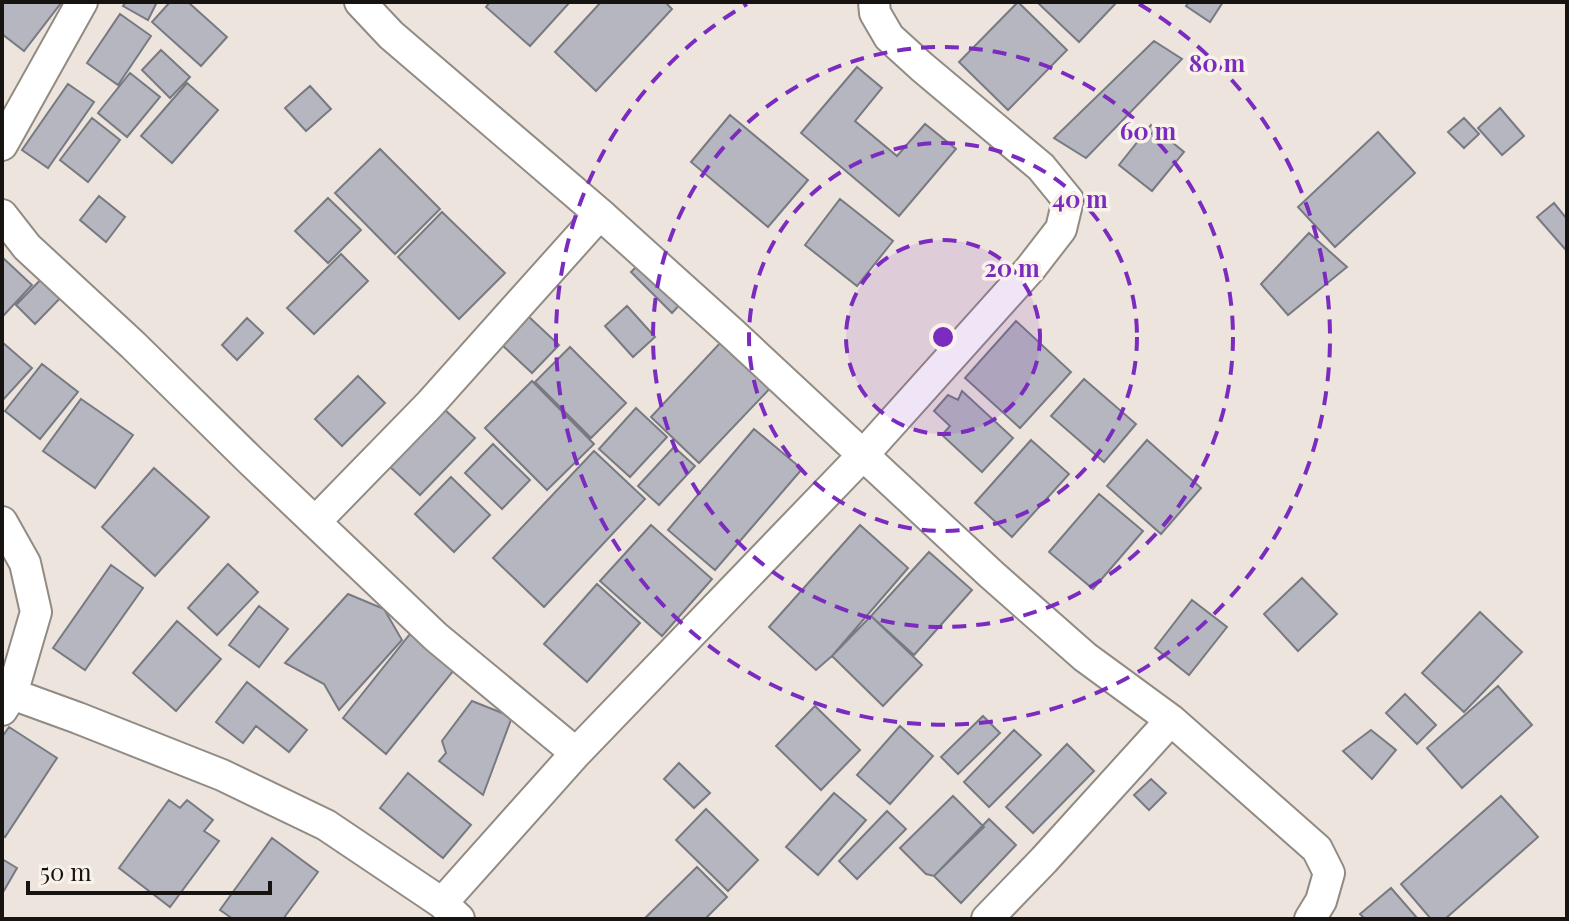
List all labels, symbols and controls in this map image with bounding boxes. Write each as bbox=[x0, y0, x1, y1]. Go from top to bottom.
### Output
text: 80 m bbox=[1189, 46, 1245, 78]
text: 60 m bbox=[1120, 114, 1176, 146]
text: 40 m bbox=[1052, 182, 1108, 214]
text: 20 m bbox=[984, 251, 1040, 283]
centre of rings bbox=[929, 323, 957, 351]
scale bar bbox=[28, 845, 270, 895]
text: 50 m bbox=[40, 855, 92, 887]

